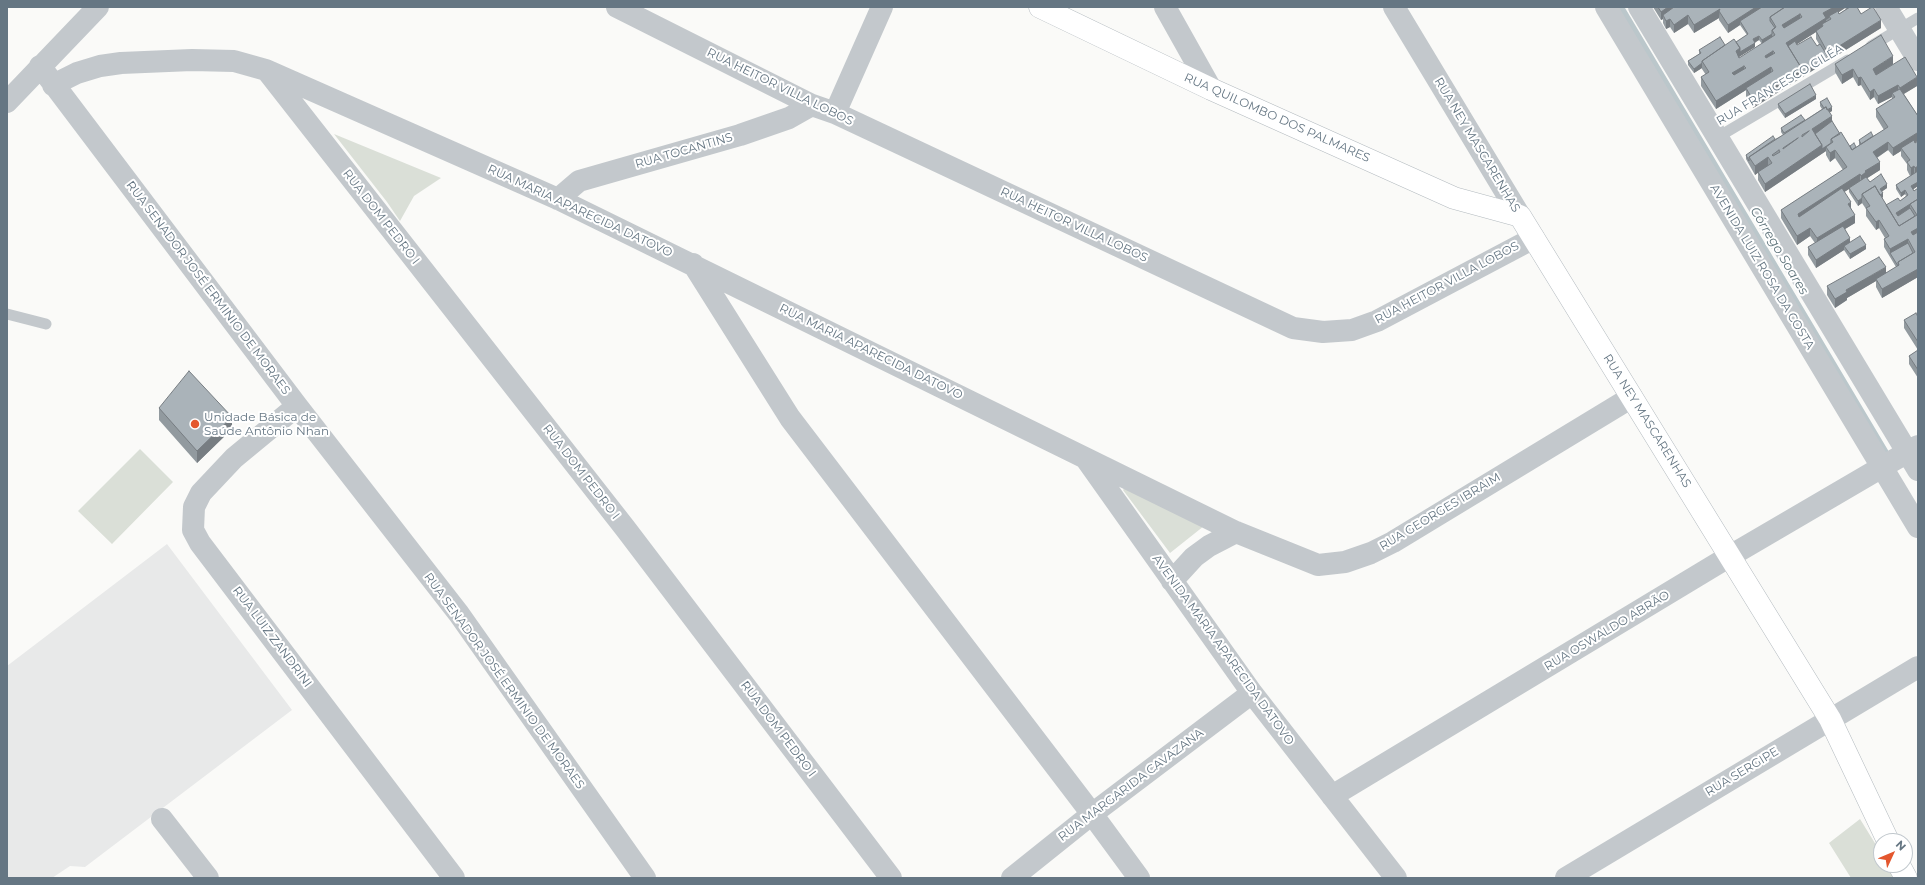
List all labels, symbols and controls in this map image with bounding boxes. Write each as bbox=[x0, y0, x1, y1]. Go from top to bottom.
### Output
street label: RUA FRANCESCO CILÉA bbox=[1714, 41, 1846, 129]
street label: RUA HEITOR VILLA LOBOS bbox=[704, 45, 856, 129]
street label: RUA QUILOMBO DOS PALMARES bbox=[1182, 70, 1372, 166]
street label: RUA NEY MASCARENHAS bbox=[1431, 75, 1523, 215]
street label: RUA TOCANTINS bbox=[634, 130, 734, 172]
street label: RUA MARIA APARECIDA DATOVO bbox=[485, 162, 675, 260]
street label: RUA DOM PEDRO I bbox=[340, 167, 422, 267]
street label: RUA SENADOR JOSÉ ERMINIO DE MORAES bbox=[123, 178, 293, 398]
street label: AVENIDA LUIZ ROSA DA COSTA bbox=[1707, 182, 1817, 352]
street label: RUA HEITOR VILLA LOBOS bbox=[998, 184, 1150, 266]
water label: Córrego Soares bbox=[1747, 204, 1811, 298]
street label: RUA HEITOR VILLA LOBOS bbox=[1373, 239, 1521, 327]
street label: RUA MARIA APARECIDA DATOVO bbox=[777, 301, 965, 403]
street label: RUA NEY MASCARENHAS bbox=[1600, 352, 1694, 490]
place label: Unidade Básica de Saúde Antônio Nhan bbox=[204, 410, 329, 438]
marker: Unidade Básica de Saúde Antônio Nhan bbox=[189, 418, 201, 430]
street label: RUA DOM PEDRO I bbox=[540, 422, 622, 522]
street label: RUA GEORGES IBRAIM bbox=[1377, 470, 1503, 554]
street label: AVENIDA MARIA APARECIDA DATOVO bbox=[1149, 552, 1297, 748]
street label: RUA SENADOR JOSÉ ERMINIO DE MORAES bbox=[421, 570, 587, 792]
street label: RUA LUIZ ZANDRINI bbox=[229, 584, 315, 690]
street label: RUA OSWALDO ABRÃO bbox=[1542, 588, 1672, 674]
street label: RUA DOM PEDRO I bbox=[737, 678, 819, 780]
street label: RUA MARGARIDA CAVAZANA bbox=[1056, 726, 1206, 844]
street label: RUA SERGIPE bbox=[1703, 744, 1781, 800]
north arrow bbox=[1873, 833, 1913, 873]
text: N bbox=[1893, 837, 1909, 853]

